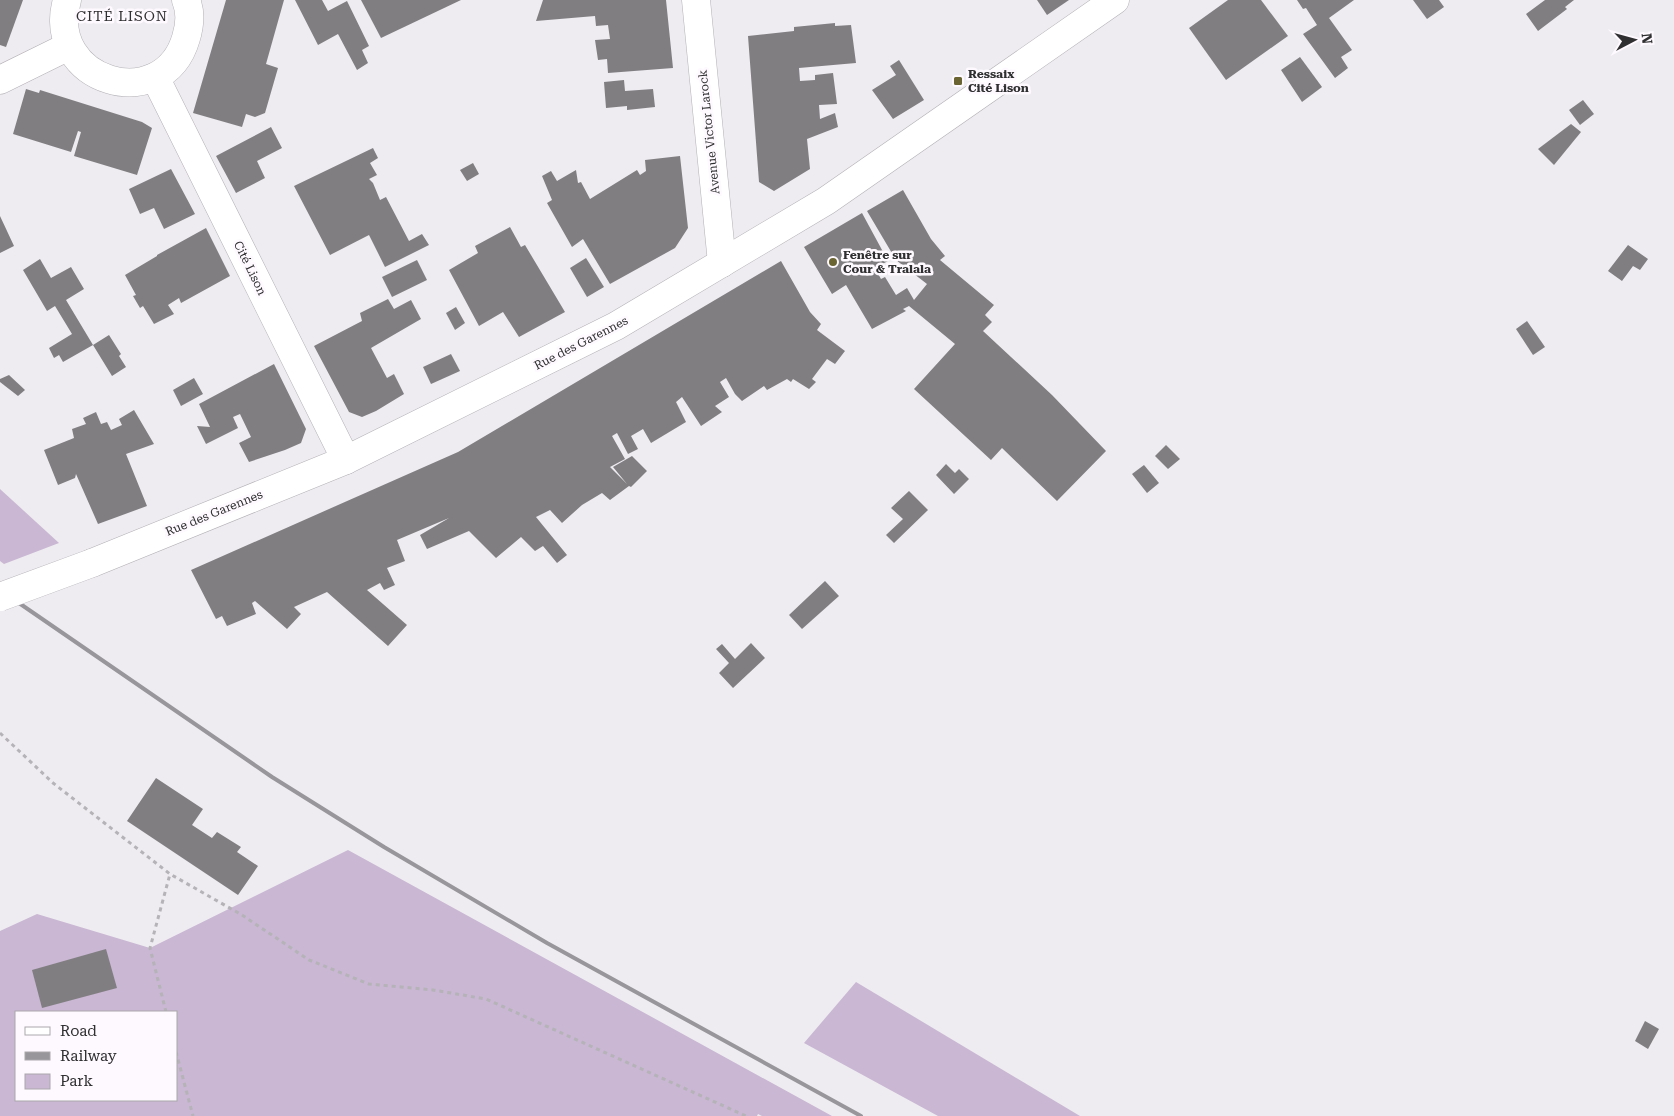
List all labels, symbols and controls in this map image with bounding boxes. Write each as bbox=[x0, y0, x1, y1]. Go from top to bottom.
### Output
district label: CITÉ LISON bbox=[76, 8, 168, 24]
north arrow bbox=[1609, 15, 1659, 65]
text: N bbox=[1638, 32, 1655, 45]
place label: Ressaix Cité Lison bbox=[968, 67, 1029, 95]
street label: Avenue Victor Larock bbox=[695, 69, 723, 195]
marker: Ressaix Cité Lison bbox=[952, 75, 964, 87]
street label: Cité Lison bbox=[231, 239, 269, 298]
place label: Fenêtre sur Cour & Tralala bbox=[843, 248, 931, 276]
marker: Fenêtre sur Cour & Tralala bbox=[827, 256, 839, 268]
street label: Rue des Garennes bbox=[532, 313, 631, 373]
street label: Rue des Garennes bbox=[163, 487, 265, 539]
legend bbox=[15, 1011, 178, 1101]
text: Road bbox=[60, 1022, 97, 1040]
text: Railway bbox=[60, 1047, 117, 1065]
text: Park bbox=[60, 1072, 94, 1090]

